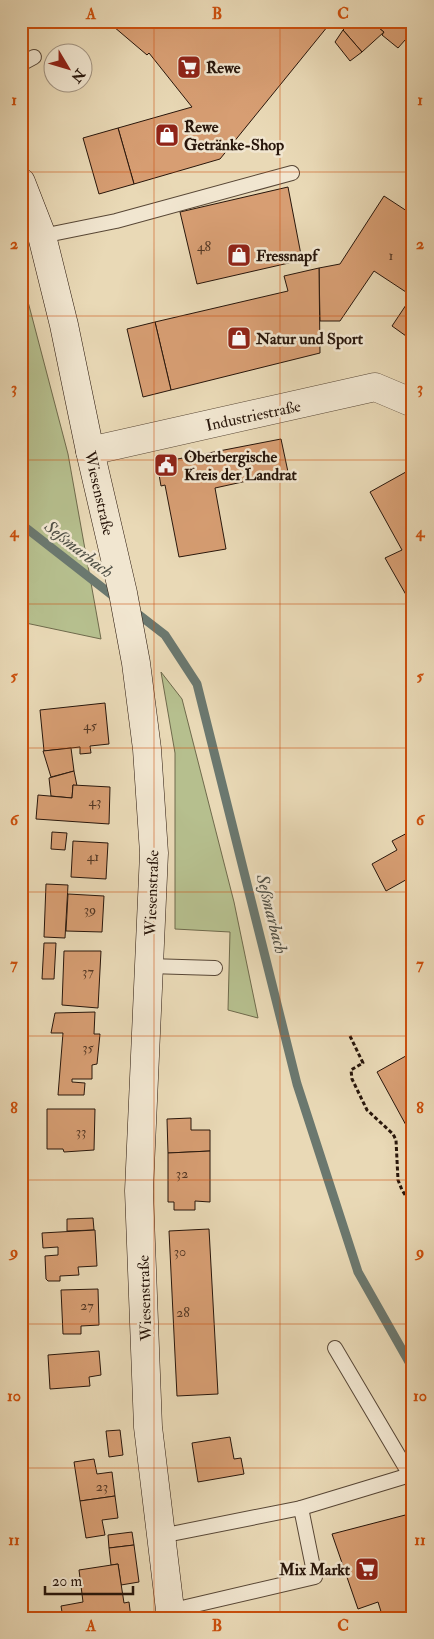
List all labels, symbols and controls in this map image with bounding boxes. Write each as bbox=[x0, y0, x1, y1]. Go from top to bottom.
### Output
text: A bbox=[85, 4, 97, 24]
text: B bbox=[212, 4, 222, 24]
text: C bbox=[337, 4, 349, 24]
north arrow bbox=[42, 42, 92, 92]
supermarket icon: Rewe bbox=[176, 54, 202, 80]
place label: Rewe bbox=[206, 58, 241, 78]
text: N bbox=[67, 65, 89, 86]
text: 1 bbox=[11, 90, 17, 110]
text: 1 bbox=[417, 90, 423, 110]
place label: Rewe Getränke-Shop bbox=[184, 117, 284, 156]
shop icon: Rewe Getränke-Shop bbox=[154, 122, 180, 148]
text: 2 bbox=[10, 234, 18, 254]
text: 2 bbox=[416, 234, 424, 254]
house number: 48 bbox=[197, 238, 211, 255]
shop icon: Fressnapf bbox=[226, 242, 252, 268]
place label: Fressnapf bbox=[256, 246, 320, 267]
house number: 1 bbox=[389, 247, 394, 264]
shop icon: Natur und Sport bbox=[226, 325, 252, 351]
place label: Natur und Sport bbox=[255, 329, 364, 350]
text: 3 bbox=[11, 378, 17, 398]
text: 3 bbox=[417, 378, 423, 398]
street label: Industriestraße bbox=[204, 396, 303, 436]
place label: Oberbergische Kreis der Landrat bbox=[184, 447, 298, 485]
street label: Wiesenstraße bbox=[79, 448, 119, 538]
public building icon: Oberbergische Kreis der Landrat bbox=[153, 452, 179, 478]
water label: Seßmarbach bbox=[39, 515, 118, 583]
text: 4 bbox=[9, 522, 20, 542]
text: 4 bbox=[415, 522, 426, 542]
text: 5 bbox=[10, 666, 18, 686]
text: 5 bbox=[416, 666, 424, 686]
house number: 45 bbox=[83, 717, 98, 734]
house number: 43 bbox=[89, 793, 101, 810]
text: 6 bbox=[10, 810, 20, 830]
text: 6 bbox=[416, 810, 426, 830]
house number: 41 bbox=[87, 848, 99, 865]
street label: Wiesenstraße bbox=[140, 849, 164, 937]
water label: Seßmarbach bbox=[250, 871, 292, 956]
house number: 39 bbox=[84, 901, 96, 918]
text: 7 bbox=[10, 954, 18, 974]
text: 7 bbox=[416, 954, 424, 974]
house number: 37 bbox=[82, 963, 94, 980]
house number: 35 bbox=[82, 1039, 95, 1056]
text: 8 bbox=[10, 1098, 18, 1118]
text: 8 bbox=[416, 1098, 424, 1118]
house number: 33 bbox=[76, 1123, 86, 1140]
house number: 32 bbox=[176, 1165, 188, 1182]
text: 9 bbox=[8, 1242, 18, 1262]
text: 9 bbox=[414, 1242, 424, 1262]
house number: 30 bbox=[174, 1243, 186, 1260]
street label: Wiesenstraße bbox=[133, 1254, 157, 1342]
house number: 27 bbox=[80, 1297, 94, 1314]
house number: 28 bbox=[176, 1304, 190, 1321]
text: 10 bbox=[7, 1386, 21, 1406]
text: 10 bbox=[413, 1386, 427, 1406]
house number: 23 bbox=[96, 1478, 108, 1495]
text: 11 bbox=[8, 1530, 20, 1550]
text: 11 bbox=[414, 1530, 426, 1550]
supermarket icon: Mix Markt bbox=[354, 1556, 380, 1582]
place label: Mix Markt bbox=[278, 1560, 351, 1580]
scale bar bbox=[45, 1564, 132, 1596]
text: 20 m bbox=[52, 1572, 82, 1591]
text: A bbox=[85, 1616, 97, 1636]
text: B bbox=[212, 1616, 222, 1636]
text: C bbox=[337, 1616, 349, 1636]

